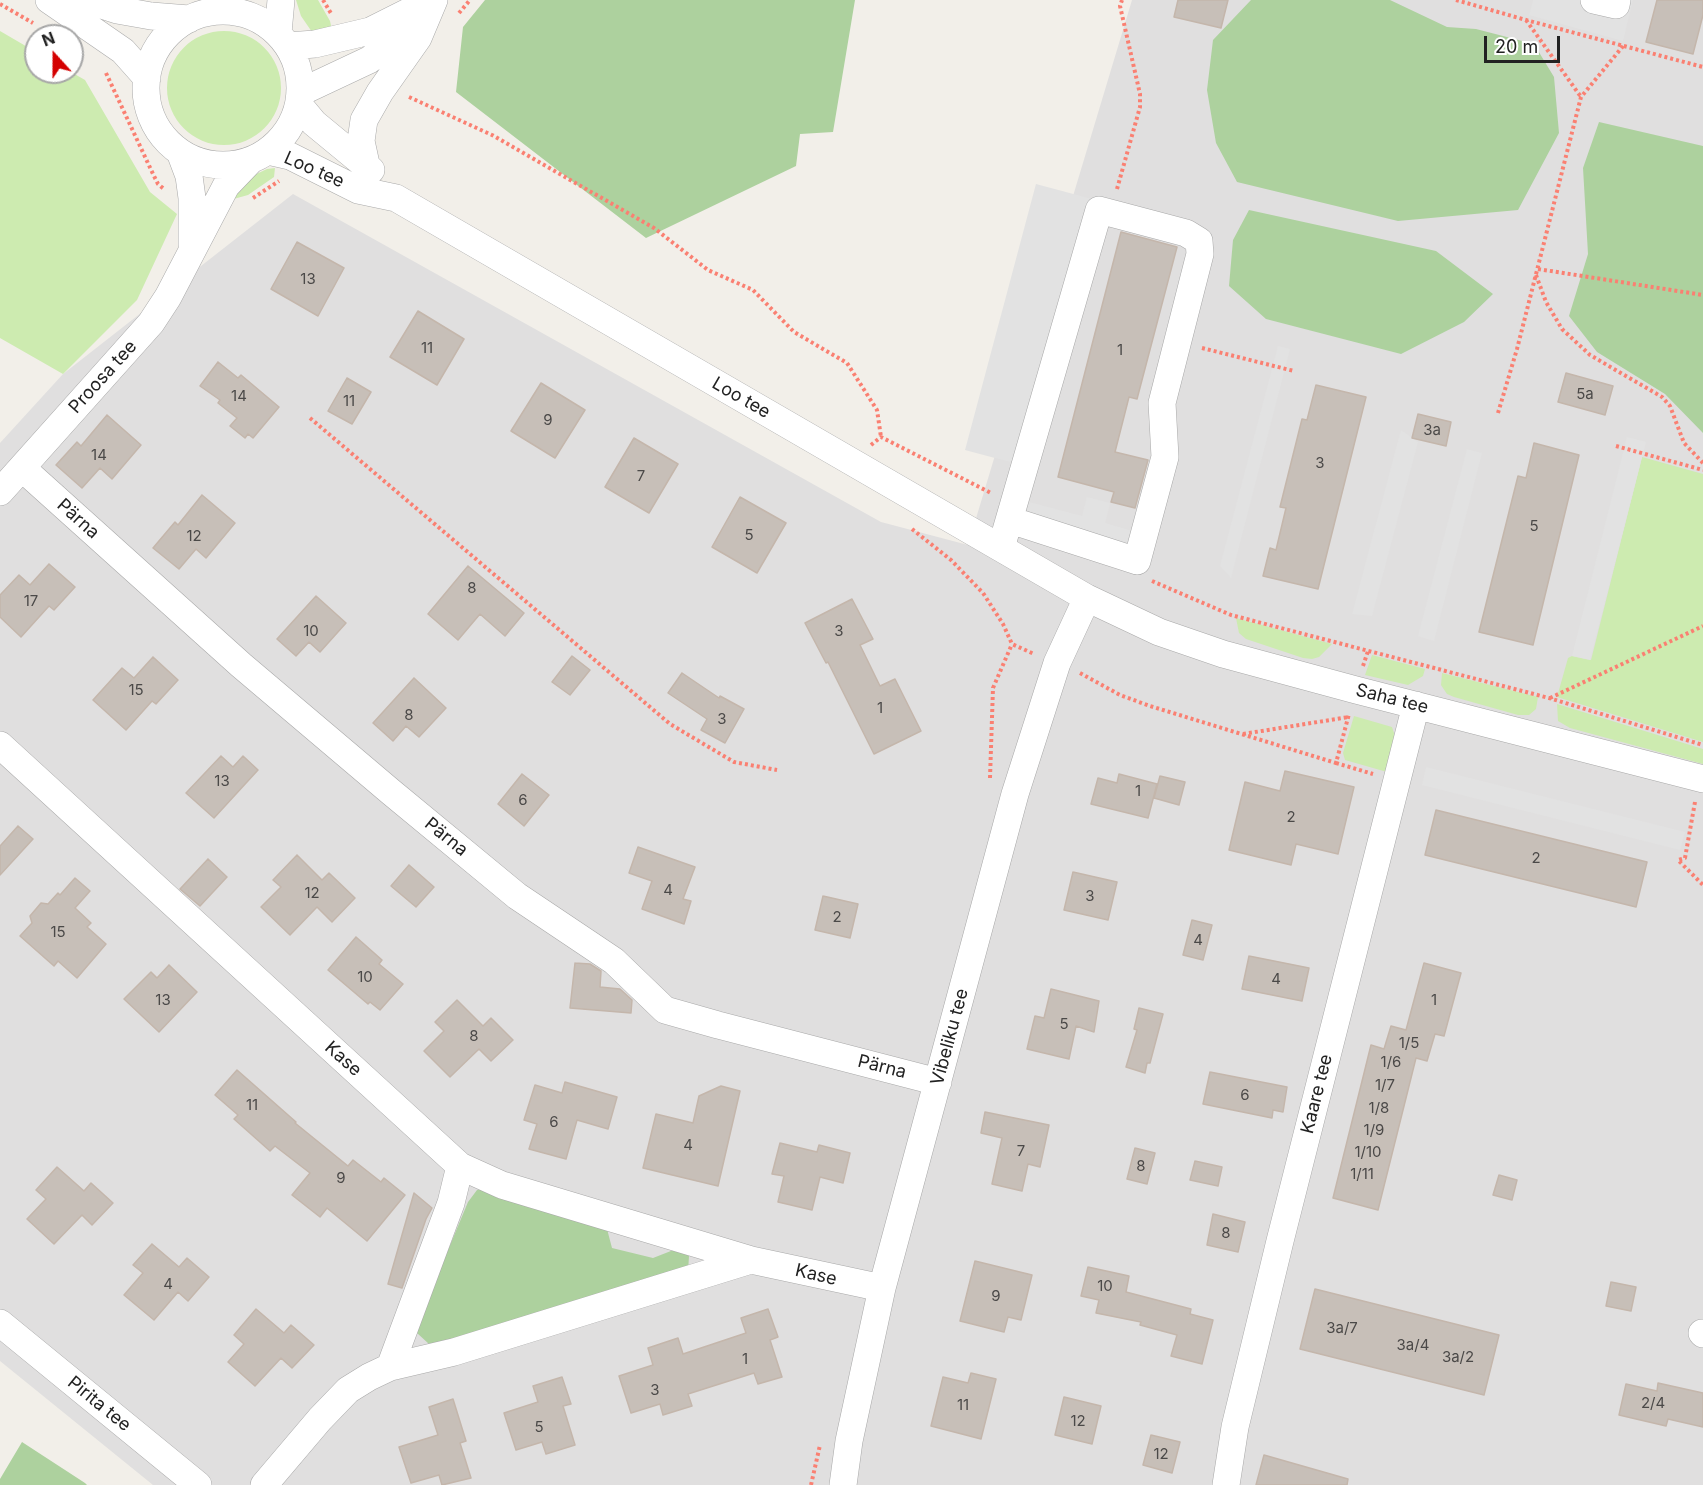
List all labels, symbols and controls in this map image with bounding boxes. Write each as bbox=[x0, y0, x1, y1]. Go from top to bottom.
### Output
north arrow bbox=[24, 24, 84, 84]
scale bar bbox=[1487, 24, 1564, 62]
text: N bbox=[39, 28, 58, 51]
text: 20 m bbox=[1495, 36, 1538, 57]
street label: Loo tee bbox=[281, 147, 347, 193]
house number: 13 bbox=[300, 270, 316, 288]
street label: Proosa tee bbox=[65, 336, 141, 418]
house number: 11 bbox=[421, 339, 433, 357]
house number: 1 bbox=[1117, 341, 1123, 359]
street label: Loo tee bbox=[708, 373, 774, 423]
house number: 5a bbox=[1576, 385, 1594, 403]
house number: 14 bbox=[231, 387, 247, 405]
house number: 11 bbox=[343, 392, 355, 410]
house number: 9 bbox=[543, 411, 553, 429]
house number: 3a bbox=[1423, 421, 1441, 439]
house number: 14 bbox=[91, 446, 107, 464]
house number: 3 bbox=[1315, 454, 1325, 472]
house number: 7 bbox=[637, 467, 645, 485]
street label: Pärna bbox=[52, 494, 104, 544]
house number: 5 bbox=[1529, 517, 1539, 535]
house number: 5 bbox=[744, 526, 754, 544]
house number: 12 bbox=[186, 527, 202, 545]
house number: 8 bbox=[467, 579, 477, 597]
house number: 17 bbox=[24, 592, 38, 610]
house number: 10 bbox=[303, 622, 319, 640]
house number: 3 bbox=[834, 622, 844, 640]
street label: Saha tee bbox=[1353, 680, 1431, 718]
house number: 15 bbox=[128, 681, 144, 699]
house number: 1 bbox=[877, 699, 883, 717]
house number: 8 bbox=[404, 706, 414, 724]
house number: 3 bbox=[717, 710, 727, 728]
house number: 13 bbox=[214, 772, 230, 790]
house number: 1 bbox=[1135, 782, 1141, 800]
house number: 6 bbox=[518, 791, 528, 809]
house number: 2 bbox=[1286, 808, 1296, 826]
street label: Pärna bbox=[420, 813, 472, 861]
house number: 2 bbox=[1531, 849, 1541, 867]
house number: 4 bbox=[663, 881, 673, 899]
house number: 12 bbox=[304, 884, 320, 902]
house number: 3 bbox=[1085, 887, 1095, 905]
house number: 2 bbox=[832, 908, 842, 926]
house number: 15 bbox=[50, 923, 66, 941]
house number: 4 bbox=[1193, 931, 1203, 949]
house number: 10 bbox=[357, 968, 373, 986]
house number: 4 bbox=[1271, 970, 1281, 988]
street label: Vibeliku tee bbox=[927, 986, 973, 1088]
house number: 13 bbox=[155, 991, 171, 1009]
house number: 1 bbox=[1431, 991, 1437, 1009]
house number: 5 bbox=[1059, 1015, 1069, 1033]
house number: 8 bbox=[469, 1027, 479, 1045]
house number: 1/5 bbox=[1399, 1034, 1419, 1052]
street label: Kase bbox=[320, 1037, 366, 1081]
street label: Pärna bbox=[855, 1051, 909, 1083]
street label: Kaare tee bbox=[1297, 1052, 1337, 1136]
house number: 1/6 bbox=[1381, 1053, 1401, 1071]
house number: 1/7 bbox=[1375, 1076, 1395, 1094]
house number: 6 bbox=[1240, 1086, 1250, 1104]
house number: 11 bbox=[246, 1096, 258, 1114]
house number: 1/8 bbox=[1369, 1099, 1389, 1117]
house number: 6 bbox=[549, 1113, 559, 1131]
house number: 1/9 bbox=[1364, 1121, 1384, 1139]
house number: 4 bbox=[683, 1136, 693, 1154]
house number: 7 bbox=[1017, 1142, 1025, 1160]
house number: 1/10 bbox=[1354, 1143, 1382, 1161]
house number: 8 bbox=[1136, 1157, 1146, 1175]
house number: 1/11 bbox=[1350, 1165, 1374, 1183]
house number: 9 bbox=[336, 1169, 346, 1187]
house number: 8 bbox=[1221, 1224, 1231, 1242]
street label: Kase bbox=[793, 1260, 839, 1290]
house number: 4 bbox=[163, 1275, 173, 1293]
house number: 10 bbox=[1097, 1277, 1113, 1295]
house number: 9 bbox=[991, 1287, 1001, 1305]
house number: 3a/7 bbox=[1326, 1319, 1358, 1337]
house number: 3a/4 bbox=[1397, 1336, 1429, 1354]
house number: 3a/2 bbox=[1442, 1348, 1474, 1366]
house number: 1 bbox=[742, 1350, 748, 1368]
street label: Pirita tee bbox=[63, 1372, 135, 1436]
house number: 3 bbox=[650, 1381, 660, 1399]
house number: 2/4 bbox=[1641, 1394, 1665, 1412]
house number: 11 bbox=[957, 1396, 969, 1414]
house number: 12 bbox=[1070, 1412, 1086, 1430]
house number: 5 bbox=[534, 1418, 544, 1436]
house number: 12 bbox=[1153, 1445, 1169, 1463]

